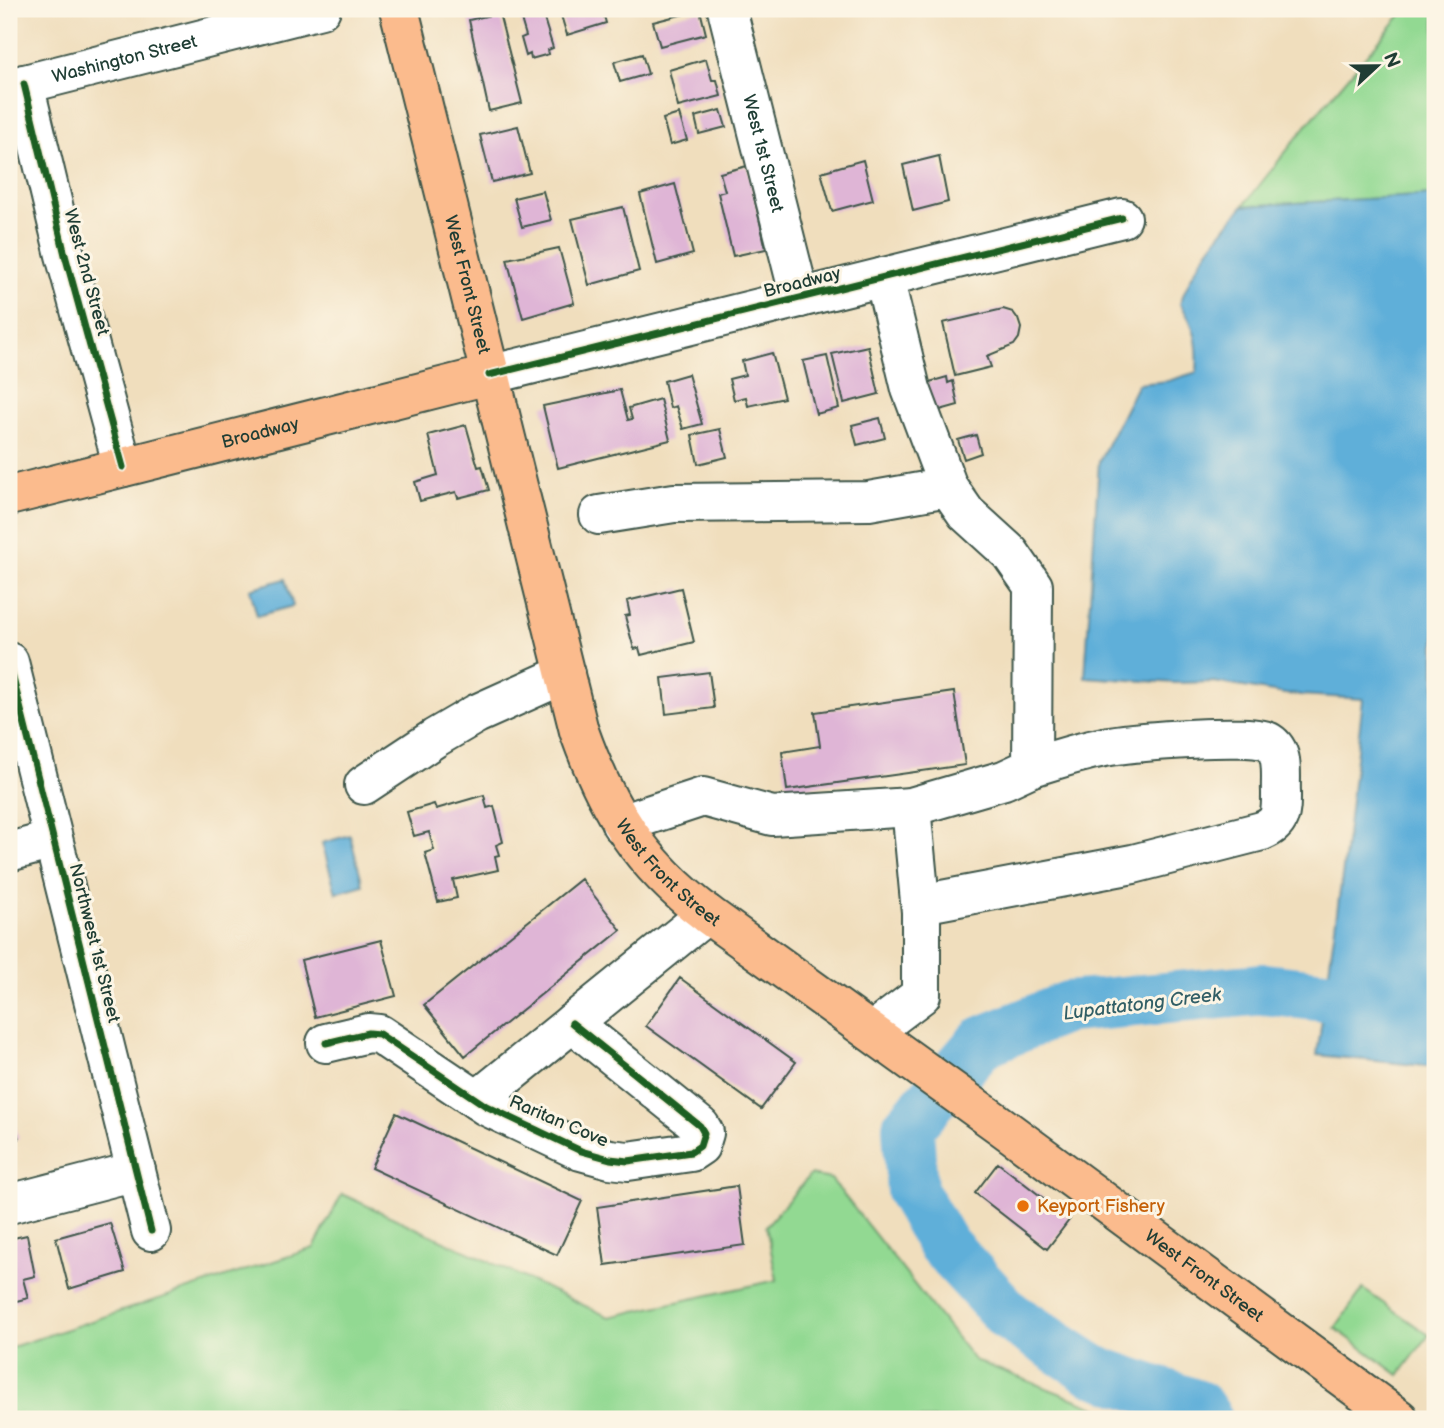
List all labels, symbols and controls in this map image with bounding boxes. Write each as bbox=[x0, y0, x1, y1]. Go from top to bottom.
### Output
street label: Washington Street bbox=[50, 31, 200, 88]
north arrow bbox=[1342, 32, 1412, 102]
text: N bbox=[1378, 49, 1405, 71]
street label: West 1st Street bbox=[738, 92, 788, 215]
street label: West 2nd Street bbox=[60, 206, 114, 338]
street label: West Front Street bbox=[440, 213, 495, 357]
street label: Broadway bbox=[761, 263, 844, 302]
street label: Broadway bbox=[219, 413, 302, 453]
street label: West Front Street bbox=[611, 815, 725, 931]
street label: Northwest 1st Street bbox=[65, 861, 125, 1025]
water label: Lupattatong Creek bbox=[1062, 983, 1223, 1026]
street label: Raritan Cove bbox=[506, 1091, 612, 1152]
place label: Keyport Fishery bbox=[1037, 1196, 1166, 1217]
marker: Keyport Fishery bbox=[1015, 1198, 1031, 1214]
street label: West Front Street bbox=[1141, 1225, 1268, 1327]

